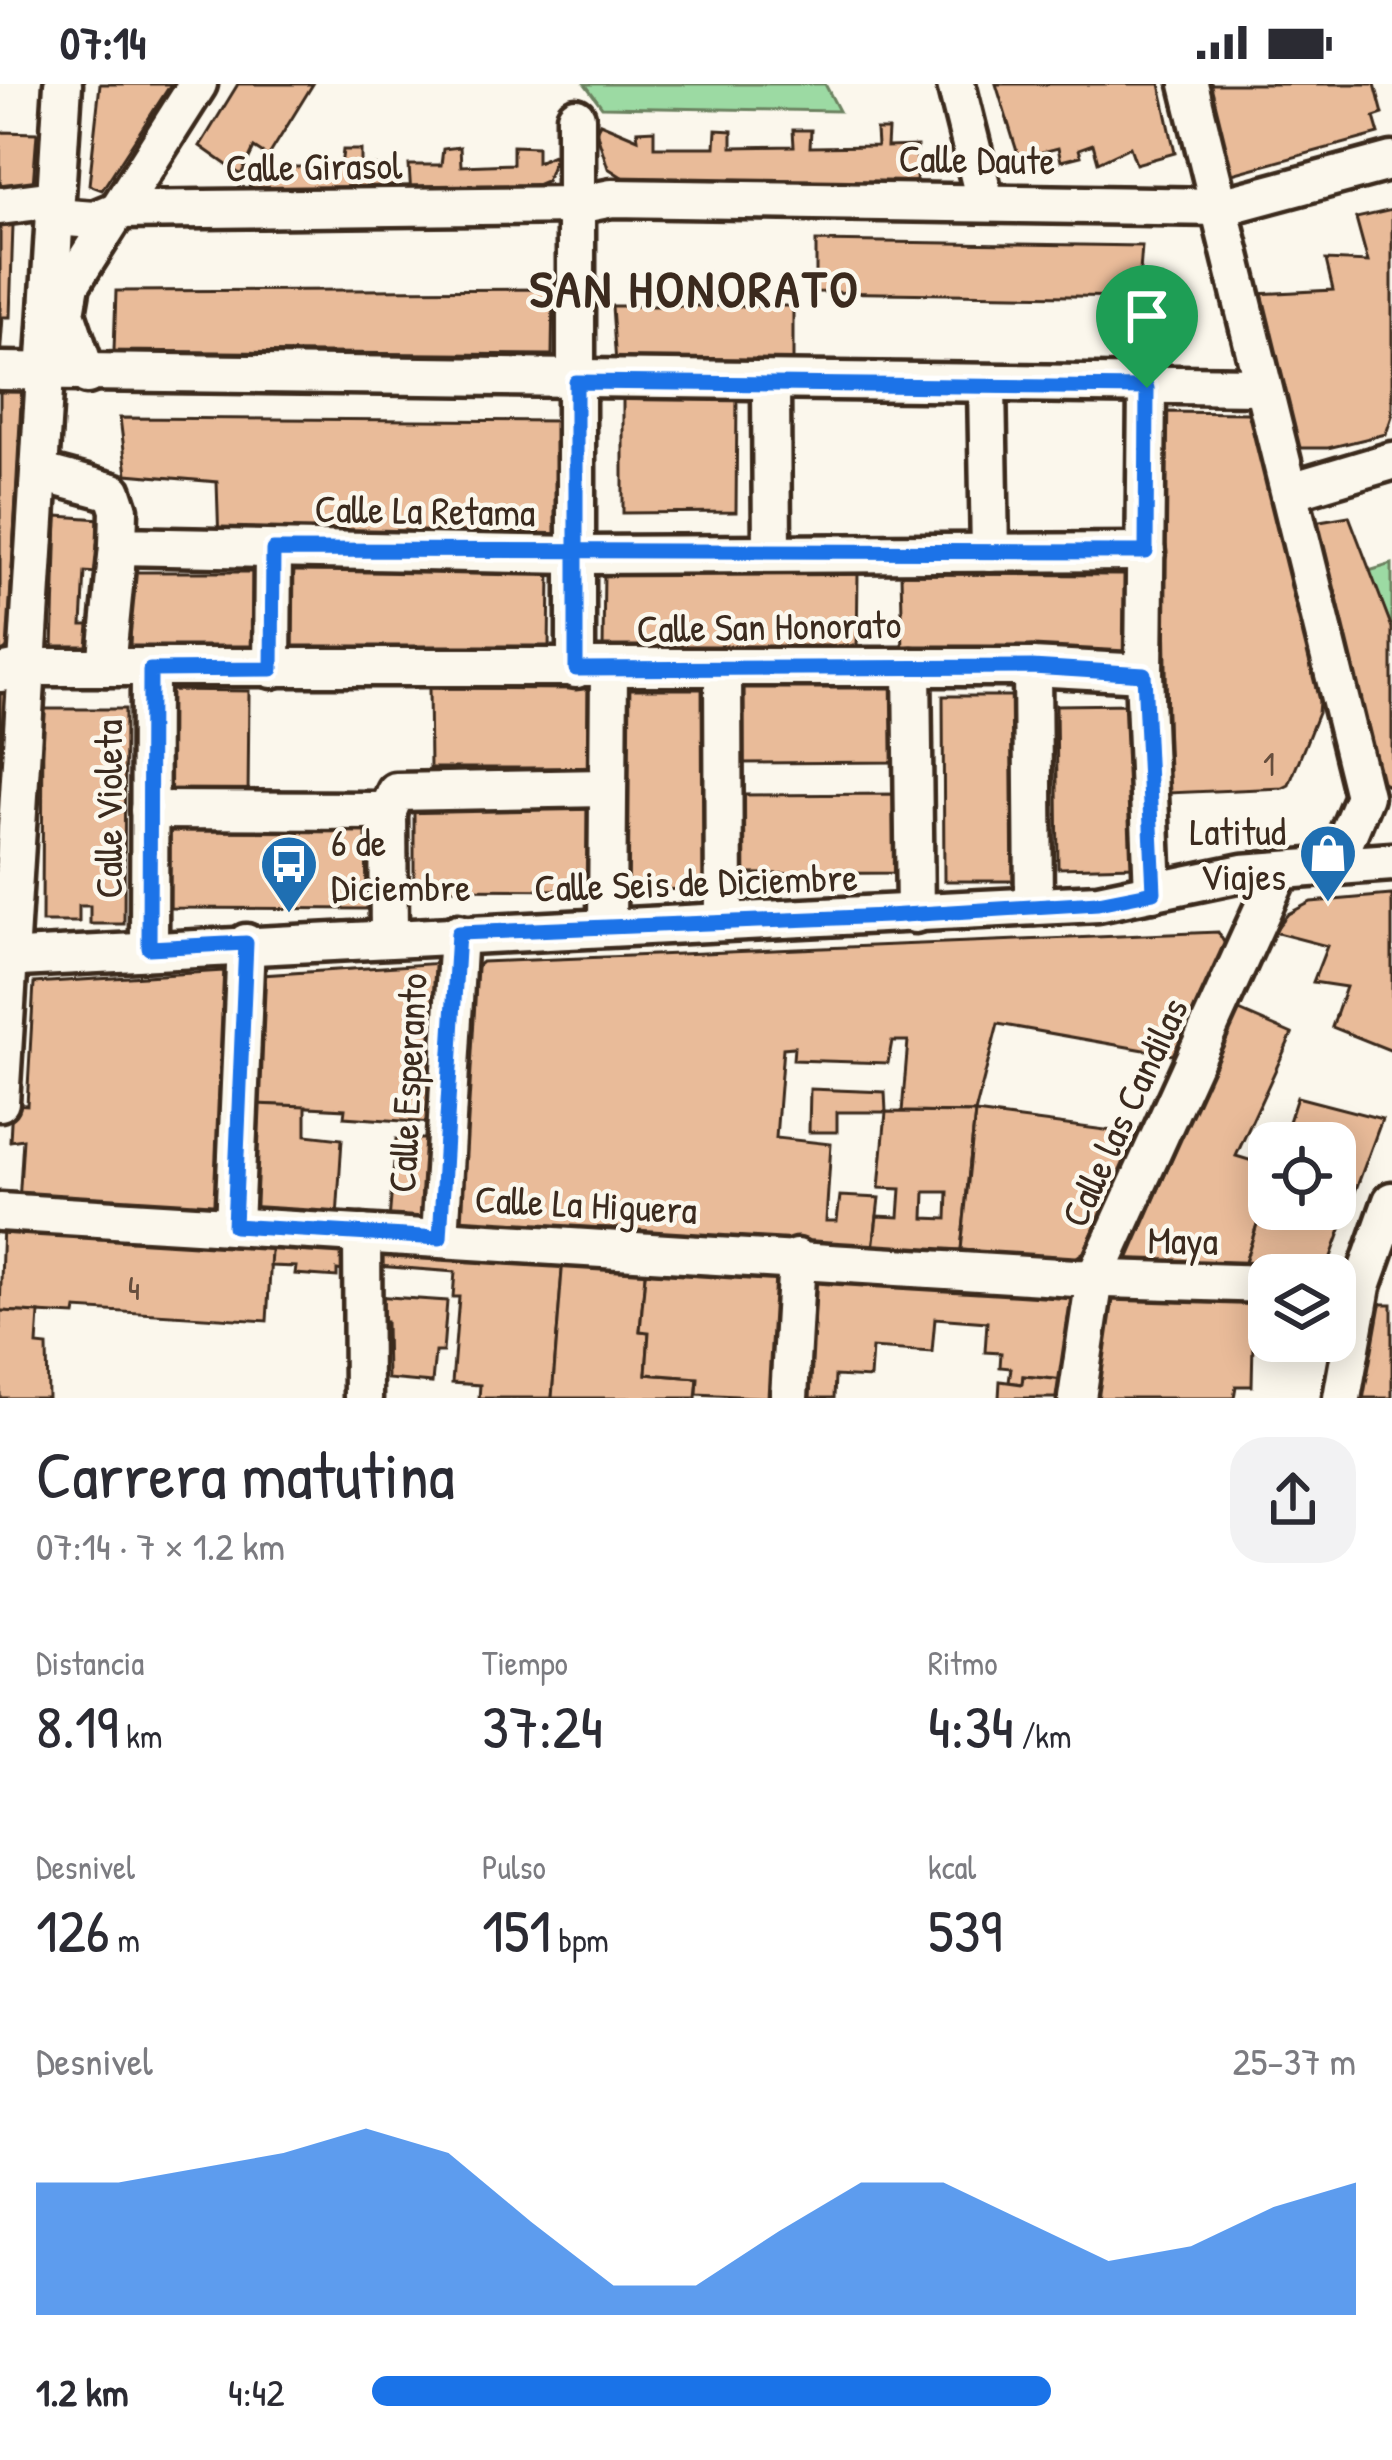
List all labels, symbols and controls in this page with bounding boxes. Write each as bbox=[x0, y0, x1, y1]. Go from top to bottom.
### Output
text: 07:14 bbox=[60, 12, 146, 73]
street label: Calle Daute bbox=[898, 131, 1056, 186]
street label: Calle Girasol bbox=[225, 137, 403, 194]
district label: SAN HONORATO bbox=[529, 254, 861, 323]
pin bbox=[1096, 265, 1198, 388]
icon: arrive bbox=[1114, 283, 1180, 349]
street label: Calle La Retama bbox=[314, 481, 536, 538]
street label: Calle San Honorato bbox=[636, 597, 902, 654]
street label: Calle Violeta bbox=[81, 720, 134, 898]
house number: 1 bbox=[1263, 742, 1275, 786]
place label: Latitud Viajes bbox=[1190, 804, 1286, 902]
place label: 6 de Diciembre bbox=[331, 815, 471, 913]
shop icon: Latitud Viajes bbox=[1297, 822, 1359, 904]
bus stop icon: 6 de Diciembre bbox=[258, 833, 320, 915]
street label: Calle Seis de Diciembre bbox=[533, 849, 859, 914]
street label: Calle Esperanto bbox=[374, 972, 439, 1194]
street label: Calle las Candilas bbox=[1047, 989, 1200, 1235]
map controls bbox=[1248, 1122, 1356, 1362]
button: locate bbox=[1248, 1122, 1356, 1230]
street label: Calle La Higuera bbox=[474, 1171, 699, 1236]
street label: Maya bbox=[1147, 1212, 1219, 1267]
button: layers bbox=[1248, 1254, 1356, 1362]
house number: 4 bbox=[128, 1266, 140, 1310]
text: Carrera matutina bbox=[36, 1429, 455, 1519]
button: share bbox=[1230, 1437, 1356, 1563]
text: 07:14 · 7 × 1.2 km bbox=[36, 1519, 285, 1572]
text: Distancia bbox=[36, 1641, 144, 1685]
text: Tiempo bbox=[482, 1641, 568, 1685]
text: Ritmo bbox=[928, 1641, 997, 1685]
text: 8.19 bbox=[36, 1685, 119, 1767]
text: 37:24 bbox=[482, 1685, 603, 1767]
text: 4:34 bbox=[928, 1685, 1014, 1767]
text: km bbox=[119, 1714, 162, 1758]
text: /km bbox=[1014, 1714, 1072, 1758]
text: Desnivel bbox=[36, 1845, 135, 1889]
text: Pulso bbox=[482, 1845, 546, 1889]
text: kcal bbox=[928, 1845, 976, 1889]
text: 126 bbox=[36, 1889, 110, 1971]
text: 151 bbox=[482, 1889, 551, 1971]
text: 539 bbox=[928, 1889, 1002, 1971]
text: m bbox=[110, 1918, 140, 1962]
text: bpm bbox=[551, 1918, 609, 1962]
text: Desnivel bbox=[36, 2034, 153, 2087]
text: 25–37 m bbox=[1233, 2034, 1356, 2087]
text: 1.2 km bbox=[36, 2365, 128, 2418]
text: 4:42 bbox=[228, 2365, 285, 2418]

